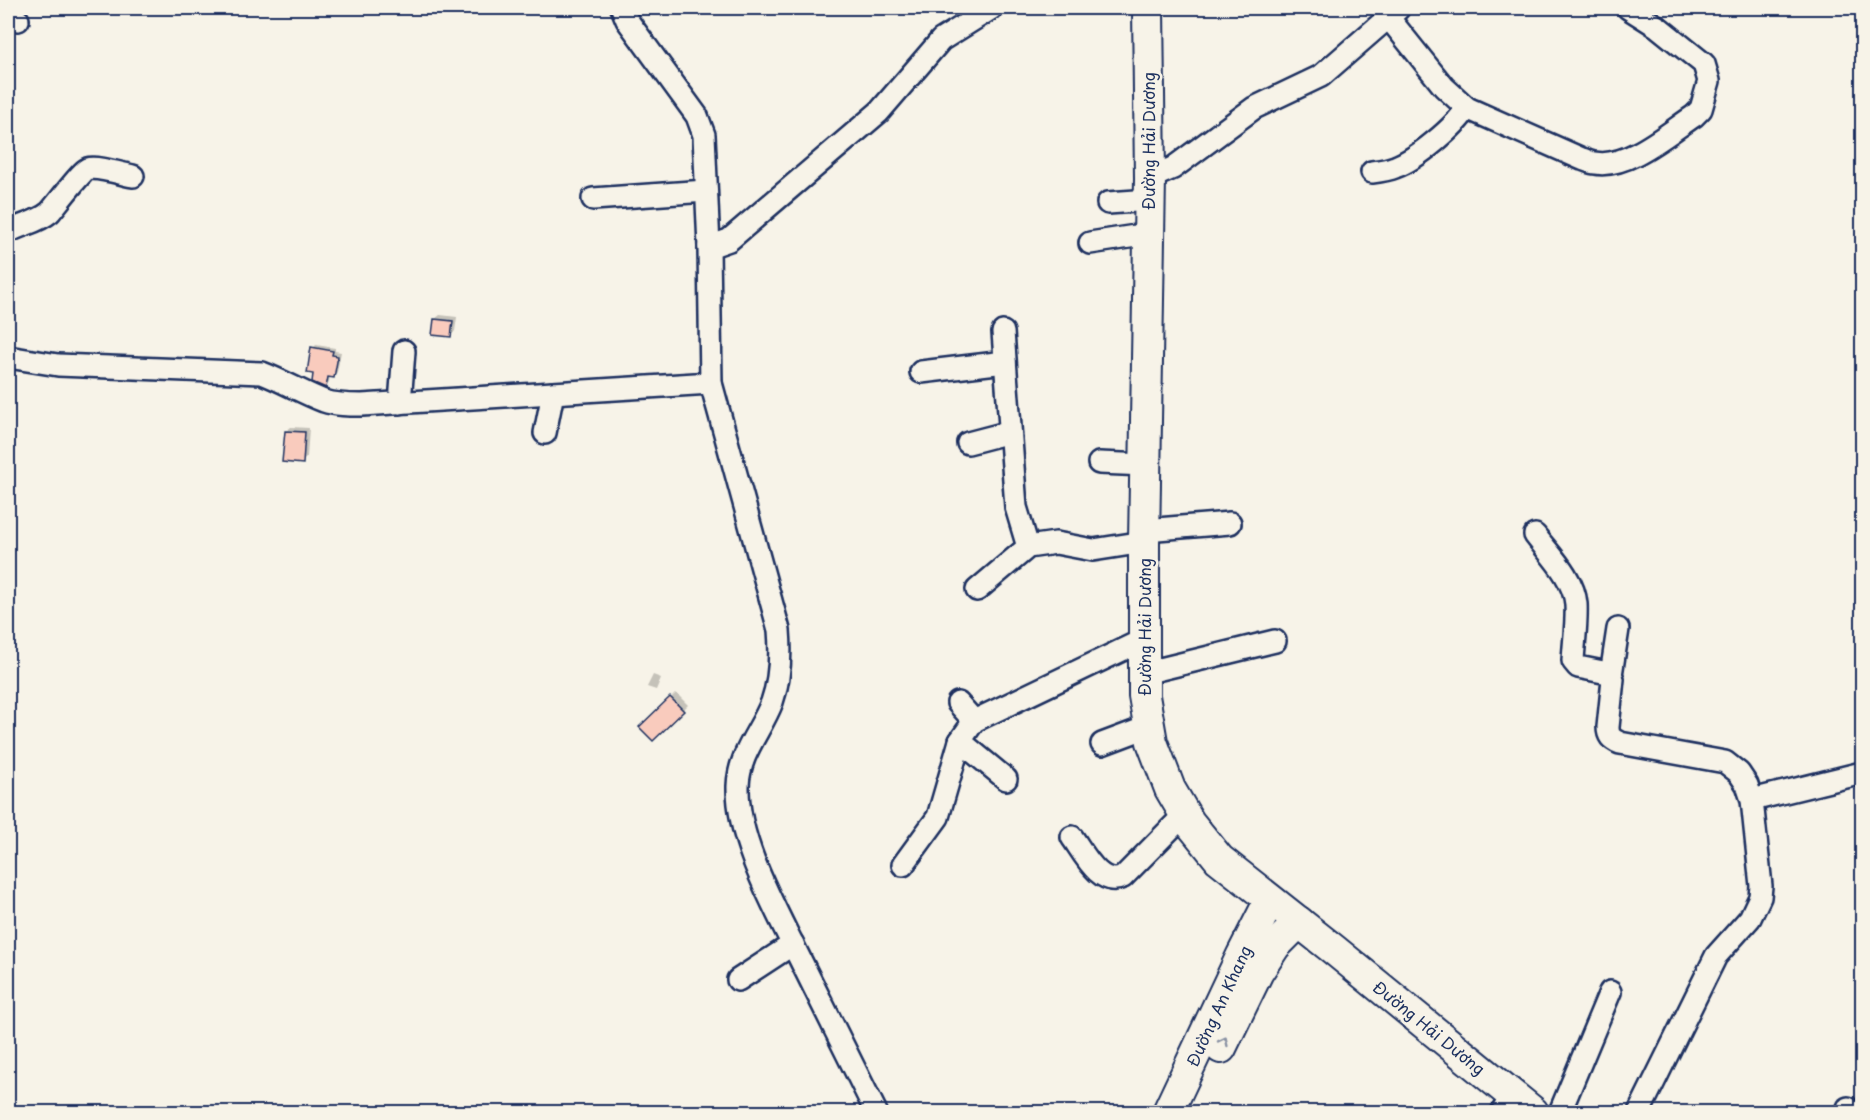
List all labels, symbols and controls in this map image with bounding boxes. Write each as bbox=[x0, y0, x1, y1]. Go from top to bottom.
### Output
street label: Đường Hải Dương bbox=[1136, 72, 1160, 210]
street label: Đường Hải Dương bbox=[1132, 558, 1156, 696]
street label: Đường An Khang bbox=[1180, 941, 1257, 1070]
street label: Đường Hải Dương bbox=[1368, 974, 1491, 1080]
one-way arrow bbox=[1217, 1037, 1229, 1048]

